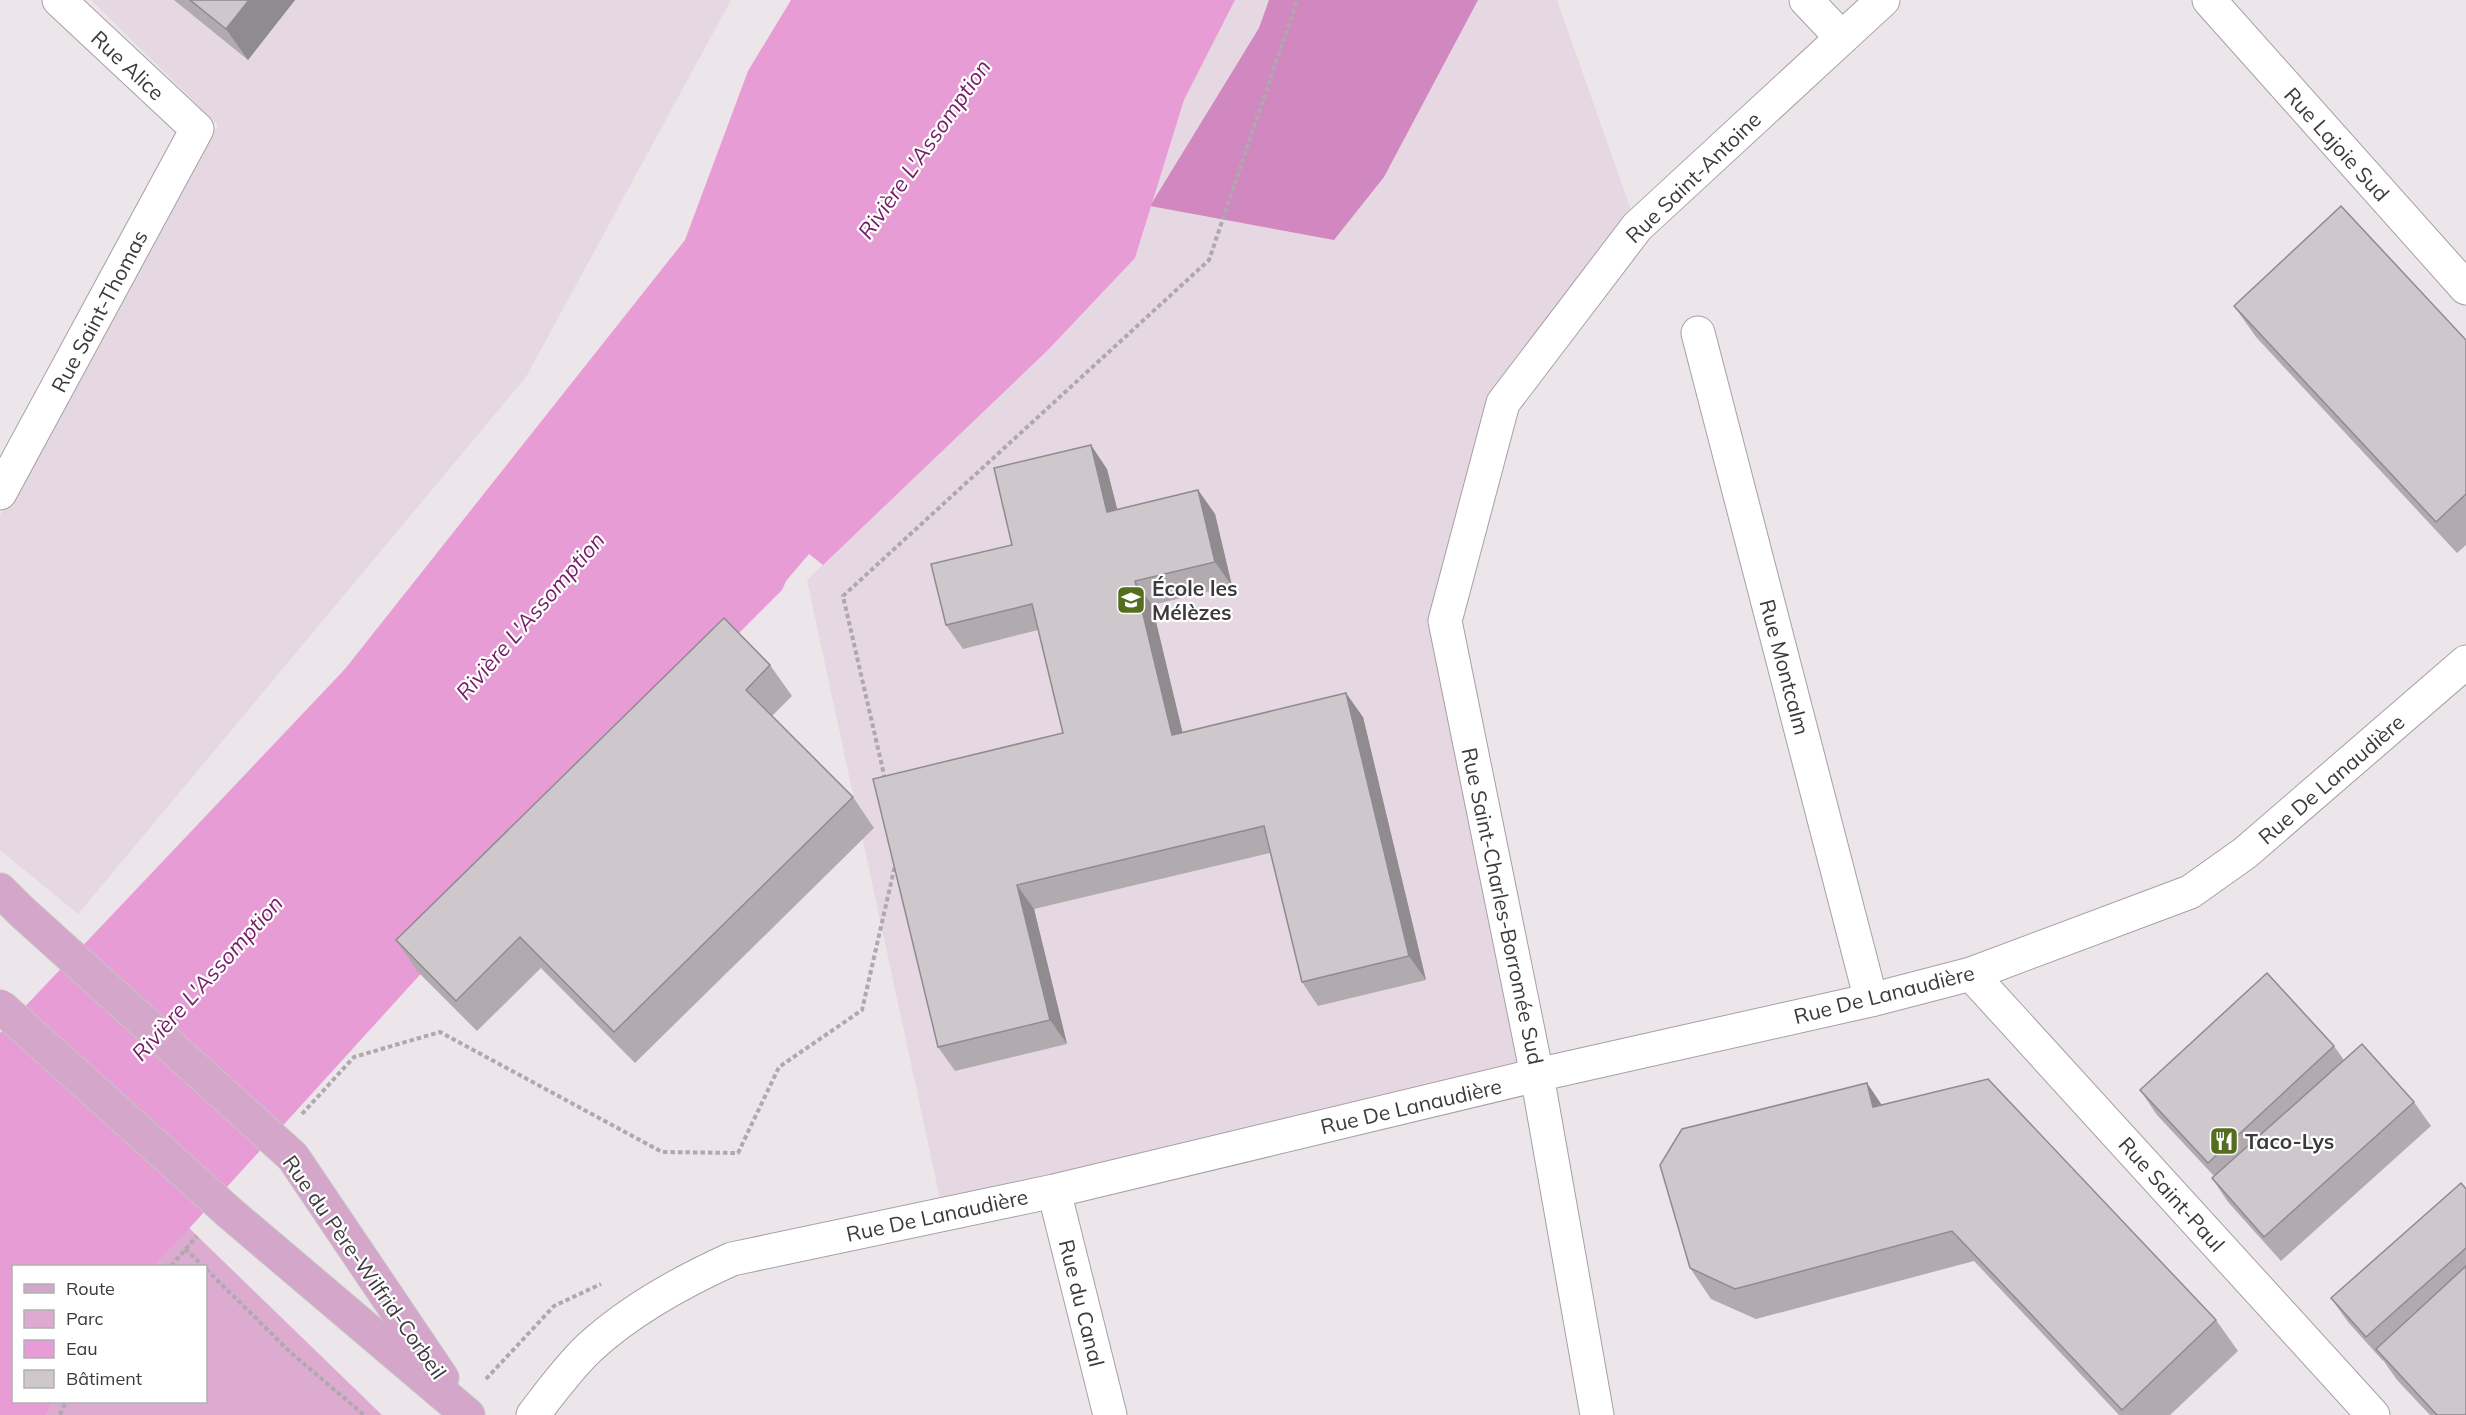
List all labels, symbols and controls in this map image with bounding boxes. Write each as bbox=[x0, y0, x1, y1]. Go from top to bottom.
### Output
street label: Rue Alice bbox=[86, 25, 170, 105]
water label: Rivière L'Assomption bbox=[851, 54, 997, 244]
street label: Rue Lajoie Sud bbox=[2279, 82, 2395, 206]
street label: Rue Saint-Antoine bbox=[1620, 106, 1766, 248]
street label: Rue Saint-Thomas bbox=[45, 225, 153, 397]
water label: Rivière L'Assomption bbox=[450, 526, 610, 706]
place label: École les Mélèzes bbox=[1152, 575, 1238, 625]
school or university icon: École les Mélèzes bbox=[1115, 584, 1147, 616]
street label: Rue Montcalm bbox=[1754, 596, 1816, 738]
street label: Rue De Lanaudière bbox=[2253, 708, 2409, 850]
street label: Rue Saint-Charles-Borromée Sud bbox=[1457, 745, 1549, 1067]
water label: Rivière L'Assomption bbox=[125, 889, 289, 1067]
street label: Rue De Lanaudière bbox=[1791, 959, 1977, 1029]
street label: Rue De Lanaudière bbox=[1318, 1073, 1504, 1139]
restaurant icon: Taco-Lys bbox=[2208, 1125, 2240, 1157]
place label: Taco-Lys bbox=[2245, 1128, 2334, 1154]
street label: Rue Saint-Paul bbox=[2114, 1131, 2230, 1257]
street label: Rue du Père-Wilfrid-Corbeil bbox=[278, 1150, 452, 1384]
street label: Rue De Lanaudière bbox=[844, 1183, 1030, 1247]
street label: Rue du Canal bbox=[1054, 1237, 1110, 1369]
legend bbox=[12, 1265, 207, 1403]
text: Route bbox=[66, 1277, 115, 1300]
text: Parc bbox=[66, 1307, 104, 1330]
text: Eau bbox=[66, 1337, 98, 1360]
text: Bâtiment bbox=[66, 1367, 142, 1390]

